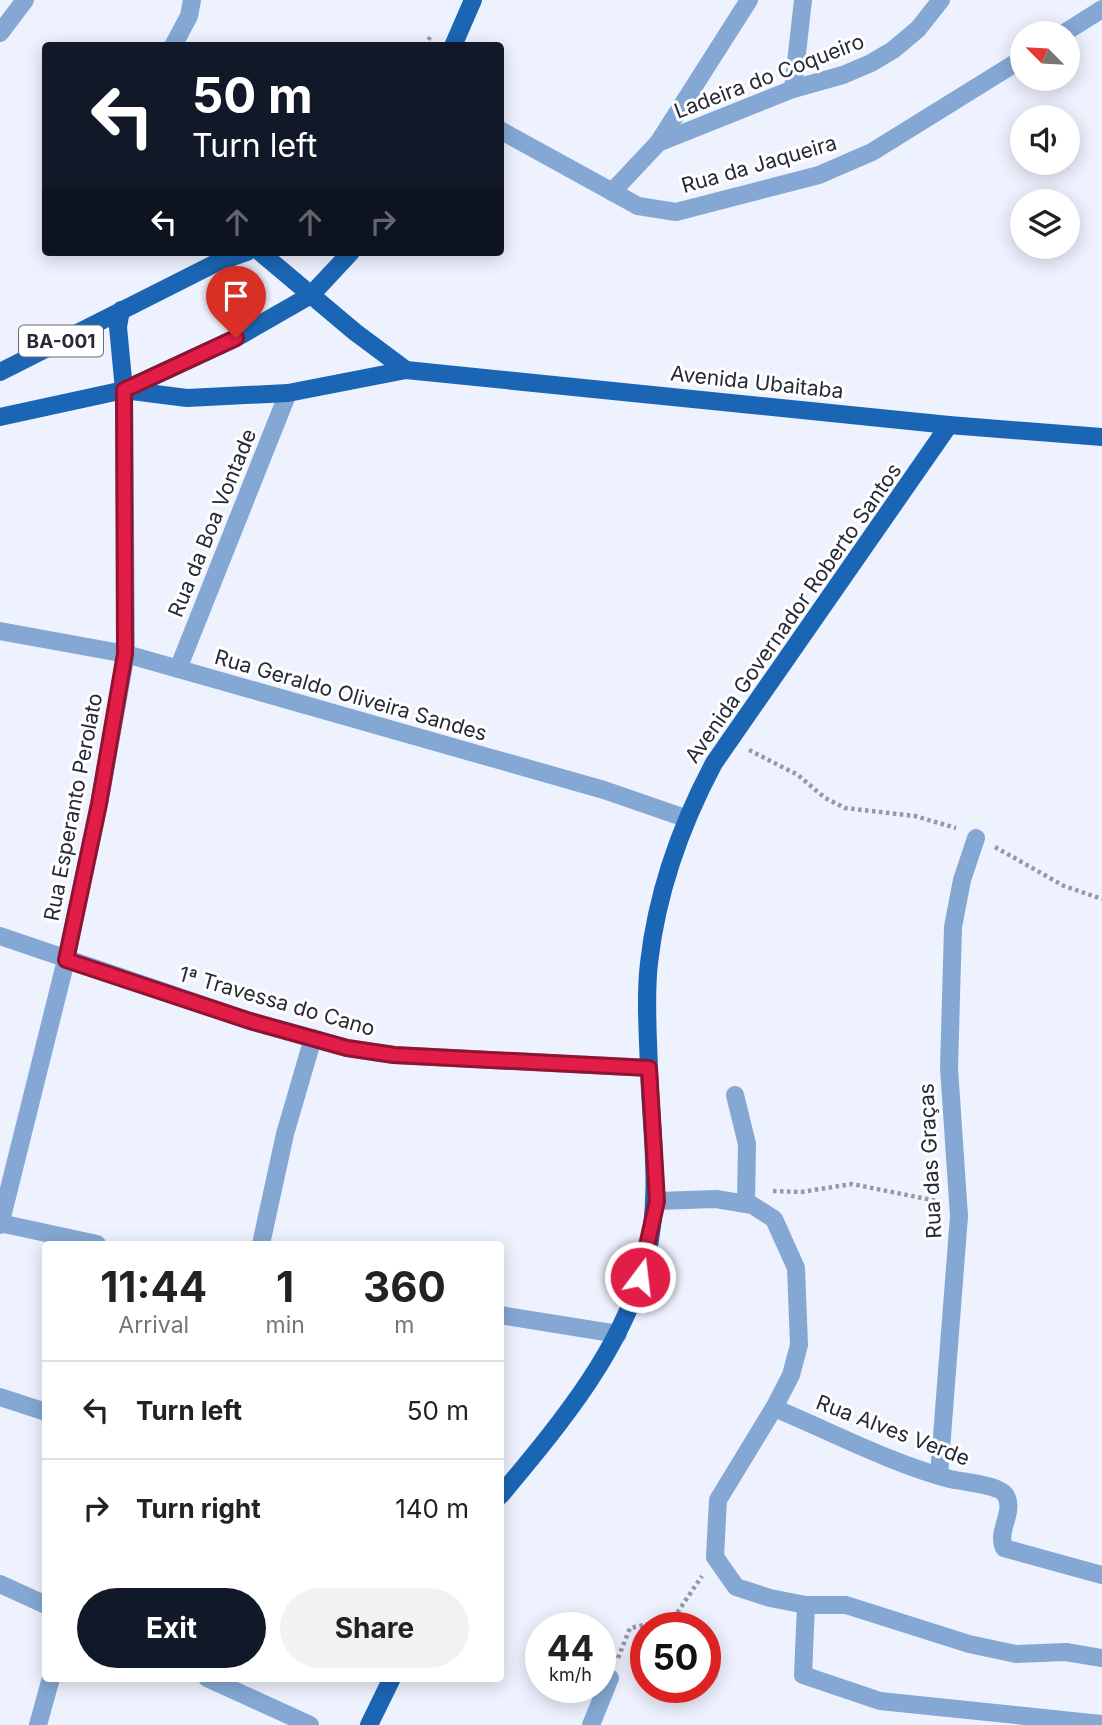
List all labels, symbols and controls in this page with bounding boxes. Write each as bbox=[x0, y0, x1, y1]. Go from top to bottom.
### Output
north arrow bbox=[1010, 21, 1080, 91]
map controls bbox=[1010, 21, 1080, 259]
street label: Ladeira do Coqueiro bbox=[670, 28, 868, 124]
text: 50 m bbox=[192, 66, 313, 125]
icon: left bbox=[77, 70, 168, 161]
button: sound bbox=[1010, 105, 1080, 175]
text: Turn left bbox=[192, 126, 317, 165]
street label: Rua da Jaqueira bbox=[679, 130, 839, 198]
button: layers bbox=[1010, 189, 1080, 259]
icon: left bbox=[145, 203, 183, 241]
icon: ahead bbox=[218, 203, 256, 241]
icon: ahead bbox=[291, 203, 329, 241]
icon: right bbox=[364, 203, 402, 241]
pin bbox=[206, 266, 266, 338]
icon: arrive bbox=[217, 277, 255, 315]
road number: BA-001 bbox=[19, 326, 103, 356]
street label: Avenida Ubaitaba bbox=[669, 360, 845, 404]
street label: Rua da Boa Vontade bbox=[163, 425, 261, 621]
street label: Avenida Governador Roberto Santos bbox=[679, 458, 907, 768]
street label: Rua Geraldo Oliveira Sandes bbox=[212, 644, 490, 746]
street label: Rua Esperanto Perolato bbox=[39, 691, 107, 923]
street label: 1ª Travessa do Cano bbox=[176, 961, 378, 1041]
street label: Rua das Graças bbox=[913, 1083, 947, 1239]
position arrow bbox=[603, 1240, 677, 1314]
text: 11:44 bbox=[100, 1261, 207, 1312]
text: 1 bbox=[276, 1261, 294, 1312]
text: 360 bbox=[363, 1261, 446, 1312]
text: Arrival bbox=[118, 1311, 189, 1339]
text: min bbox=[266, 1311, 305, 1339]
text: m bbox=[394, 1311, 414, 1339]
street label: Rua Alves Verde bbox=[813, 1389, 973, 1471]
icon: left bbox=[77, 1391, 115, 1429]
text: Turn left bbox=[136, 1395, 242, 1426]
text: 50 m bbox=[407, 1395, 469, 1426]
icon: right bbox=[77, 1489, 115, 1527]
text: Turn right bbox=[136, 1493, 261, 1524]
text: 140 m bbox=[395, 1493, 469, 1524]
button: Exit bbox=[77, 1588, 266, 1668]
button: Share bbox=[280, 1588, 469, 1668]
speed limit sign: 50 bbox=[630, 1612, 721, 1703]
text: 44 bbox=[547, 1627, 594, 1669]
text: km/h bbox=[549, 1664, 592, 1685]

